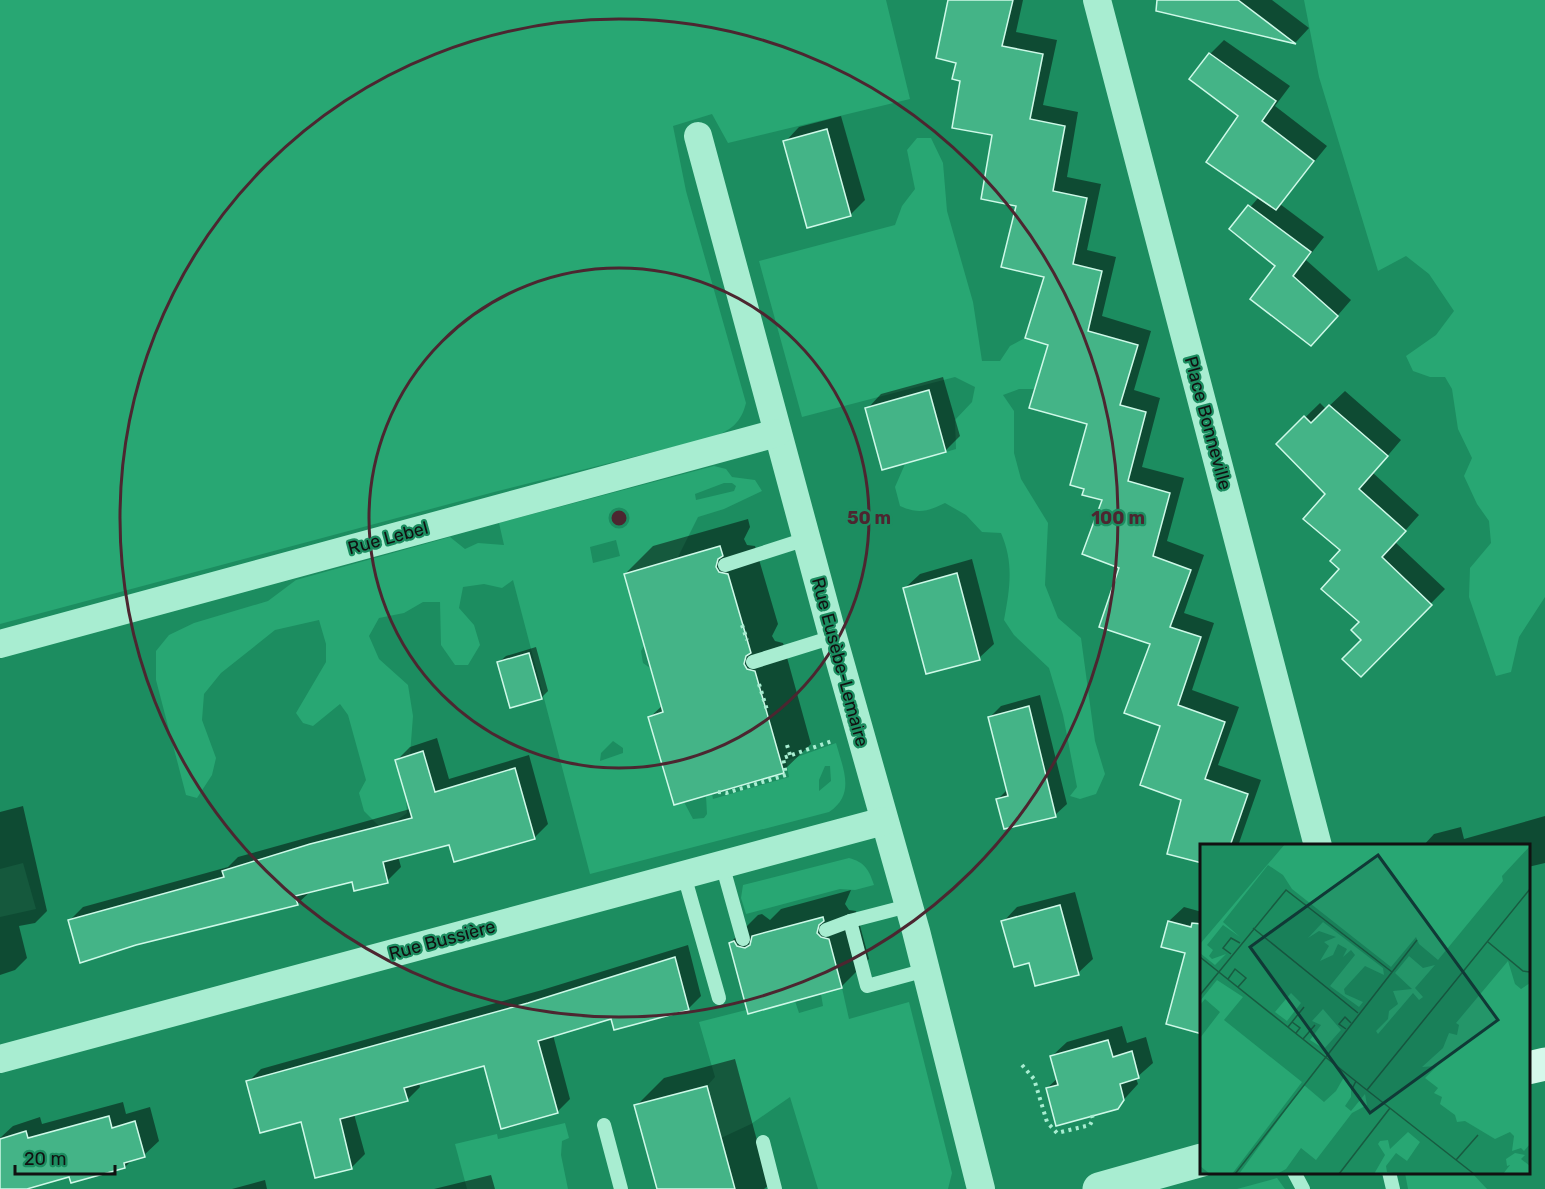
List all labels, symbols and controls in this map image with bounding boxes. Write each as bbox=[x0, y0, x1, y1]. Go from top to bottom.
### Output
street label: Place Bonneville bbox=[1180, 354, 1236, 492]
text: 50 m bbox=[847, 507, 891, 529]
text: 100 m bbox=[1091, 507, 1145, 529]
centre of rings bbox=[609, 508, 629, 528]
street label: Rue Lebel bbox=[345, 517, 431, 559]
street label: Rue Eusèbe-Lemaire bbox=[807, 575, 873, 749]
inset map bbox=[1200, 844, 1530, 1174]
street label: Rue Bussière bbox=[386, 915, 498, 965]
scale bar bbox=[15, 1138, 116, 1176]
text: 20 m bbox=[24, 1148, 66, 1170]

